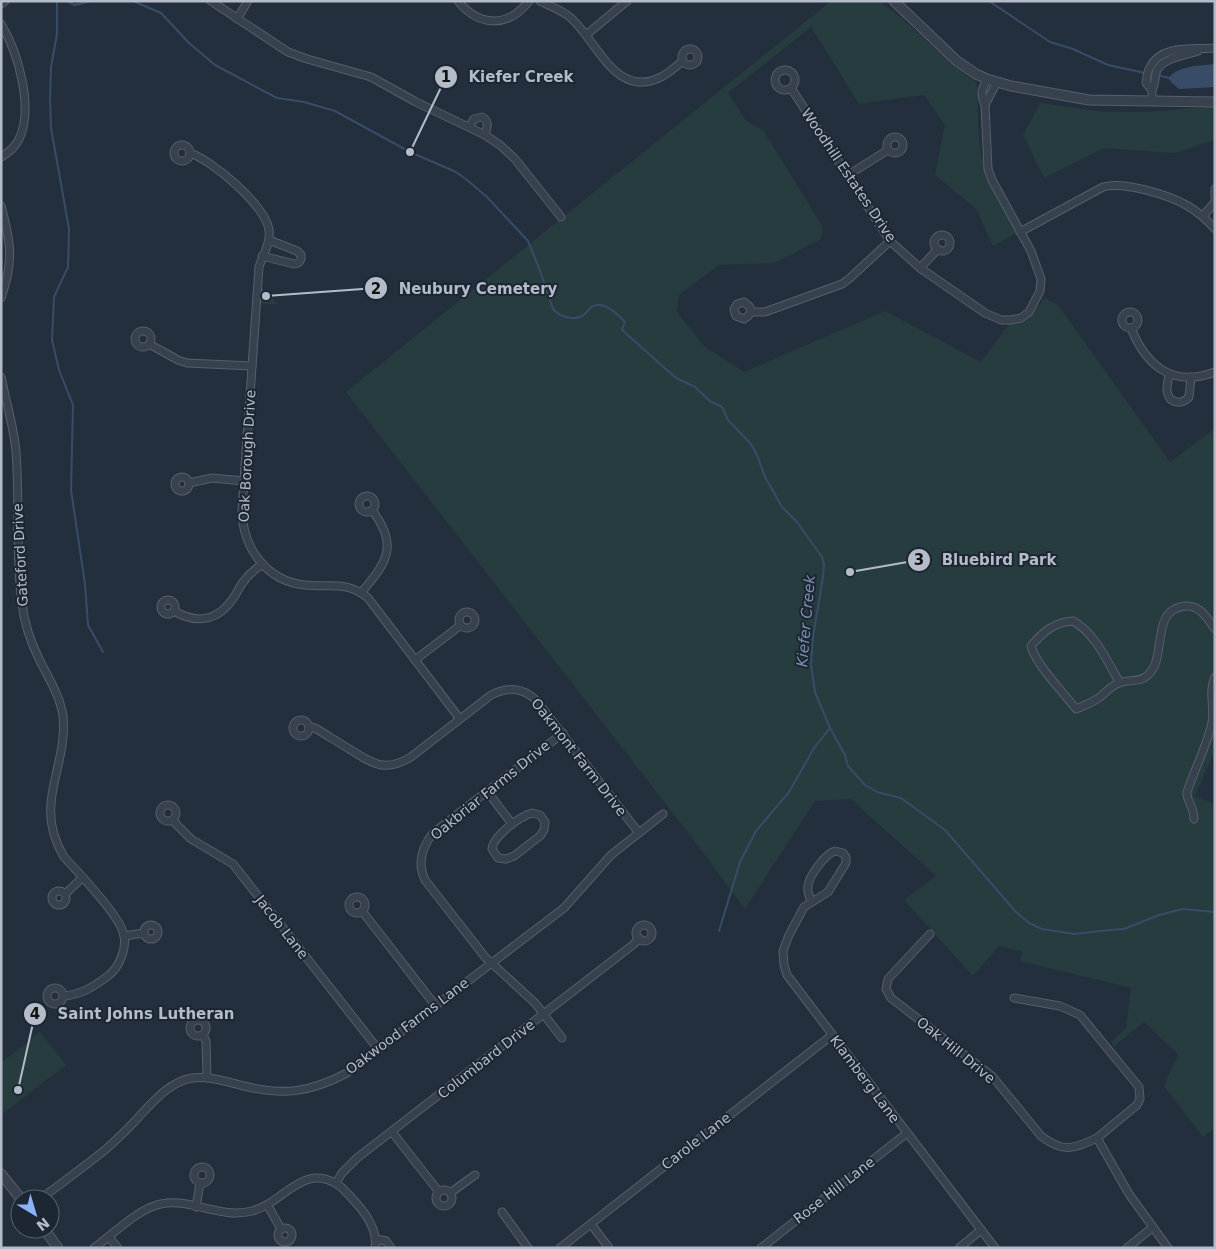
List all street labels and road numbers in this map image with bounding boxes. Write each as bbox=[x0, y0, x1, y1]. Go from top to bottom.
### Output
street label: Woodhill Estates Drive bbox=[798, 105, 900, 245]
street label: Oak Borough Drive bbox=[236, 389, 258, 523]
street label: Gateford Drive bbox=[9, 503, 31, 607]
street label: Oakmont Farm Drive bbox=[528, 695, 630, 819]
street label: Oakbriar Farms Drive bbox=[427, 737, 553, 843]
street label: Jacob Lane bbox=[252, 891, 312, 962]
street label: Oakwood Farms Lane bbox=[342, 975, 472, 1077]
street label: Oak Hill Drive bbox=[914, 1014, 998, 1086]
street label: Columbard Drive bbox=[434, 1016, 538, 1102]
street label: Klamberg Lane bbox=[827, 1032, 903, 1126]
street label: Carole Lane bbox=[658, 1109, 734, 1173]
street label: Rose Hill Lane bbox=[790, 1153, 878, 1227]

